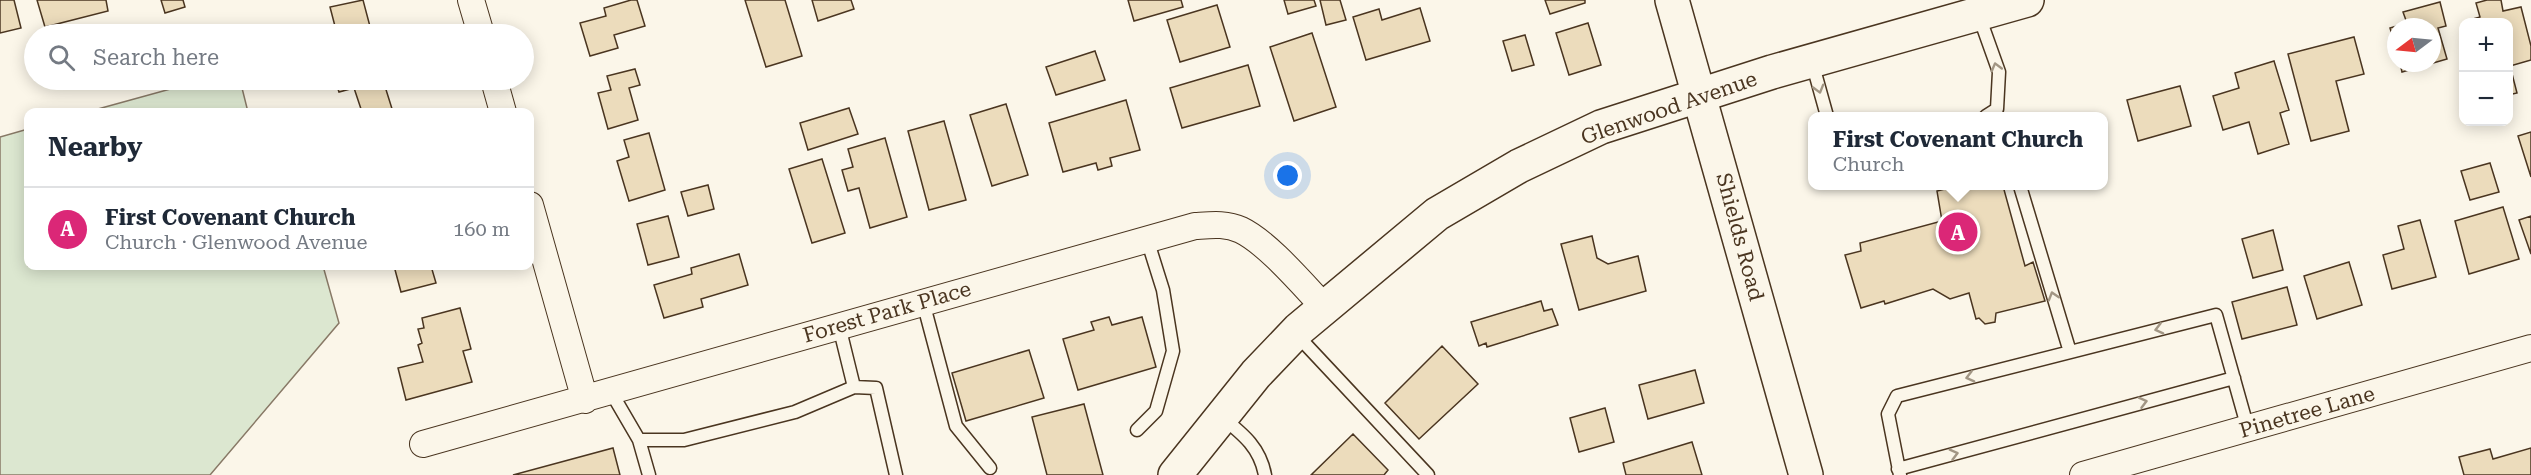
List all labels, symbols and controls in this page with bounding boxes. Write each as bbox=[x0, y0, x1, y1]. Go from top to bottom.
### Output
north arrow bbox=[2387, 18, 2441, 72]
map controls bbox=[2459, 18, 2513, 126]
button: + bbox=[2459, 18, 2513, 72]
search box bbox=[24, 24, 534, 90]
icon: search bbox=[45, 41, 78, 74]
text: Search here bbox=[93, 45, 219, 70]
one-way arrow bbox=[1991, 62, 2003, 73]
street label: Glenwood Avenue bbox=[1578, 67, 1760, 149]
button: − bbox=[2459, 72, 2513, 126]
one-way arrow bbox=[1812, 84, 1825, 94]
popup bbox=[1808, 112, 2108, 190]
text: First Covenant Church bbox=[1833, 127, 2083, 152]
text: Nearby bbox=[48, 132, 142, 162]
text: Church bbox=[1833, 152, 1904, 176]
your location bbox=[1273, 161, 1302, 190]
street label: Shields Road bbox=[1711, 170, 1769, 304]
text: First Covenant Church bbox=[105, 205, 356, 230]
pin: A bbox=[1938, 210, 1978, 254]
text: A bbox=[60, 217, 75, 241]
text: 160 m bbox=[453, 217, 510, 241]
text: Church · Glenwood Avenue bbox=[105, 230, 367, 254]
street label: Forest Park Place bbox=[800, 277, 974, 347]
one-way arrow bbox=[2048, 291, 2060, 302]
one-way arrow bbox=[2155, 322, 2165, 335]
one-way arrow bbox=[1966, 370, 1976, 383]
street label: Pinetree Lane bbox=[2237, 381, 2377, 443]
one-way arrow bbox=[2137, 397, 2147, 410]
one-way arrow bbox=[1949, 448, 1959, 461]

